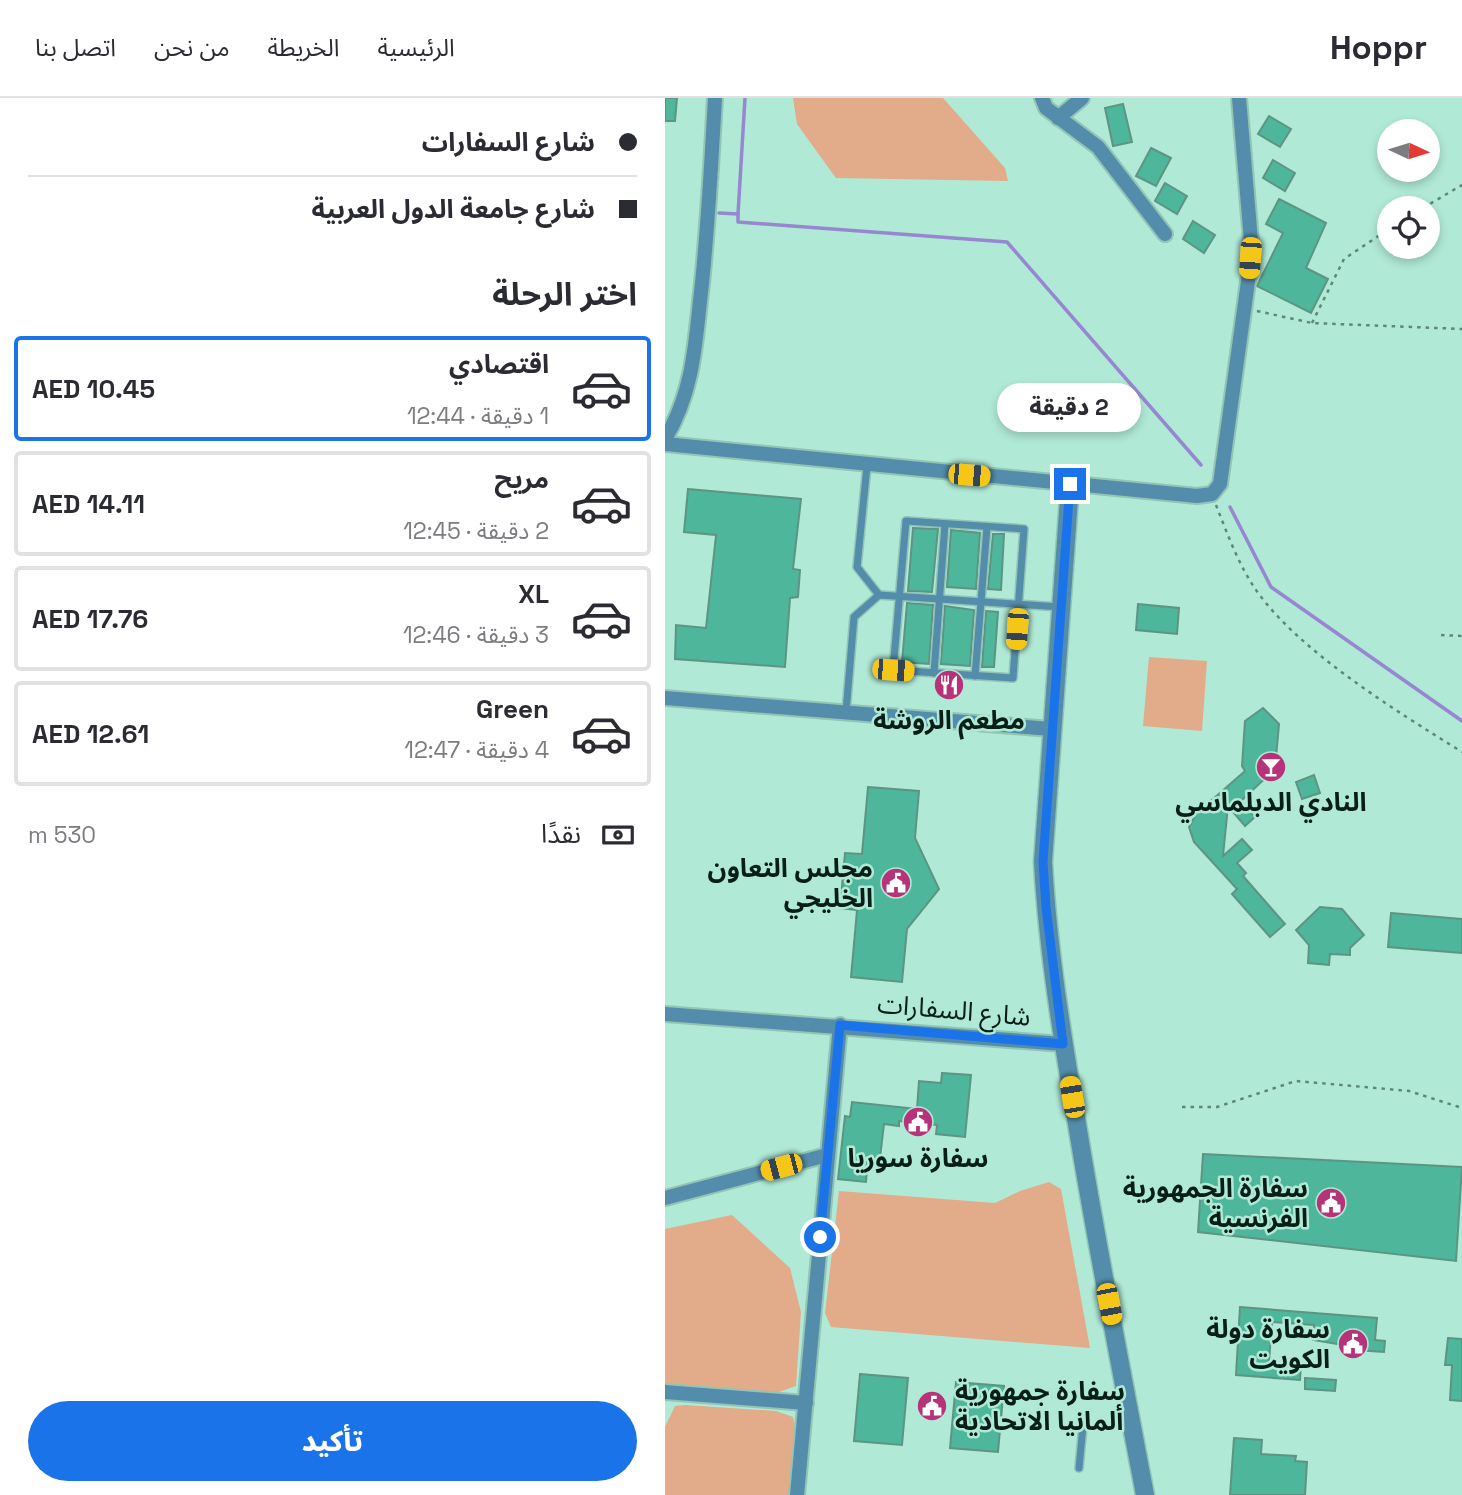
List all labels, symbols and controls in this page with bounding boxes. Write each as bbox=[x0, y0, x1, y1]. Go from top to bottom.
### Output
text: Hoppr bbox=[1330, 27, 1427, 69]
text: اتصل بنا bbox=[35, 32, 116, 63]
text: من نحن bbox=[154, 32, 230, 63]
text: الخريطة bbox=[268, 32, 340, 63]
text: الرئيسية bbox=[378, 32, 455, 63]
north arrow bbox=[1377, 119, 1440, 182]
map controls bbox=[1377, 119, 1440, 259]
text: شارع السفارات bbox=[422, 125, 595, 159]
text: شارع جامعة الدول العربية bbox=[312, 192, 595, 226]
button: locate bbox=[1377, 196, 1440, 259]
car bbox=[1239, 236, 1262, 280]
text: اختر الرحلة bbox=[492, 274, 637, 314]
text: اقتصادي bbox=[449, 347, 549, 381]
icon: car bbox=[570, 357, 633, 420]
text: AED 10.45 bbox=[32, 372, 155, 406]
callout: 2 دقيقة bbox=[998, 382, 1142, 432]
text: 2 دقيقة bbox=[1029, 392, 1109, 422]
text: 1 دقيقة · 12:44 bbox=[407, 401, 549, 431]
text: مريح bbox=[494, 462, 549, 496]
car bbox=[948, 463, 991, 487]
route end bbox=[1054, 468, 1086, 500]
icon: car bbox=[570, 472, 633, 535]
text: AED 14.11 bbox=[32, 487, 145, 521]
text: 2 دقيقة · 12:45 bbox=[403, 516, 549, 546]
text: XL bbox=[518, 577, 549, 611]
icon: car bbox=[570, 587, 633, 650]
text: AED 17.76 bbox=[32, 602, 148, 636]
car bbox=[1006, 607, 1029, 651]
text: 3 دقيقة · 12:46 bbox=[403, 620, 549, 650]
car bbox=[872, 658, 915, 682]
restaurant icon: مطعم الروشة bbox=[932, 668, 966, 702]
text: Green bbox=[476, 692, 549, 726]
icon: car bbox=[570, 702, 633, 765]
place label: مطعم الروشة bbox=[873, 703, 1025, 740]
text: AED 12.61 bbox=[32, 717, 149, 751]
text: 4 دقيقة · 12:47 bbox=[404, 735, 549, 765]
bar icon: النادي الدبلماسي bbox=[1254, 750, 1288, 784]
place label: النادي الدبلماسي bbox=[1175, 785, 1367, 823]
icon: cash bbox=[599, 816, 637, 854]
text: نقدًا bbox=[541, 817, 581, 851]
text: 530 m bbox=[28, 820, 96, 850]
place label: مجلس التعاون الخليجي bbox=[708, 851, 873, 919]
public building icon: مجلس التعاون الخليجي bbox=[879, 866, 913, 900]
street label: شارع السفارات bbox=[876, 986, 1032, 1036]
car bbox=[1059, 1074, 1086, 1120]
public building icon: سفارة سوريا bbox=[901, 1105, 935, 1139]
place label: سفارة سوريا bbox=[848, 1141, 988, 1175]
car bbox=[758, 1151, 805, 1183]
place label: سفارة الجمهورية الفرنسية bbox=[1123, 1171, 1308, 1235]
public building icon: سفارة الجمهورية الفرنسية bbox=[1314, 1186, 1348, 1220]
route start bbox=[804, 1221, 836, 1253]
car bbox=[1095, 1281, 1124, 1327]
place label: سفارة دولة الكويت bbox=[1206, 1312, 1330, 1376]
public building icon: سفارة دولة الكويت bbox=[1336, 1327, 1370, 1361]
place label: سفارة جمهورية ألمانيا الاتحادية bbox=[955, 1374, 1125, 1438]
public building icon: سفارة جمهورية ألمانيا الاتحادية bbox=[915, 1389, 949, 1423]
button: تأكيد bbox=[28, 1401, 637, 1481]

